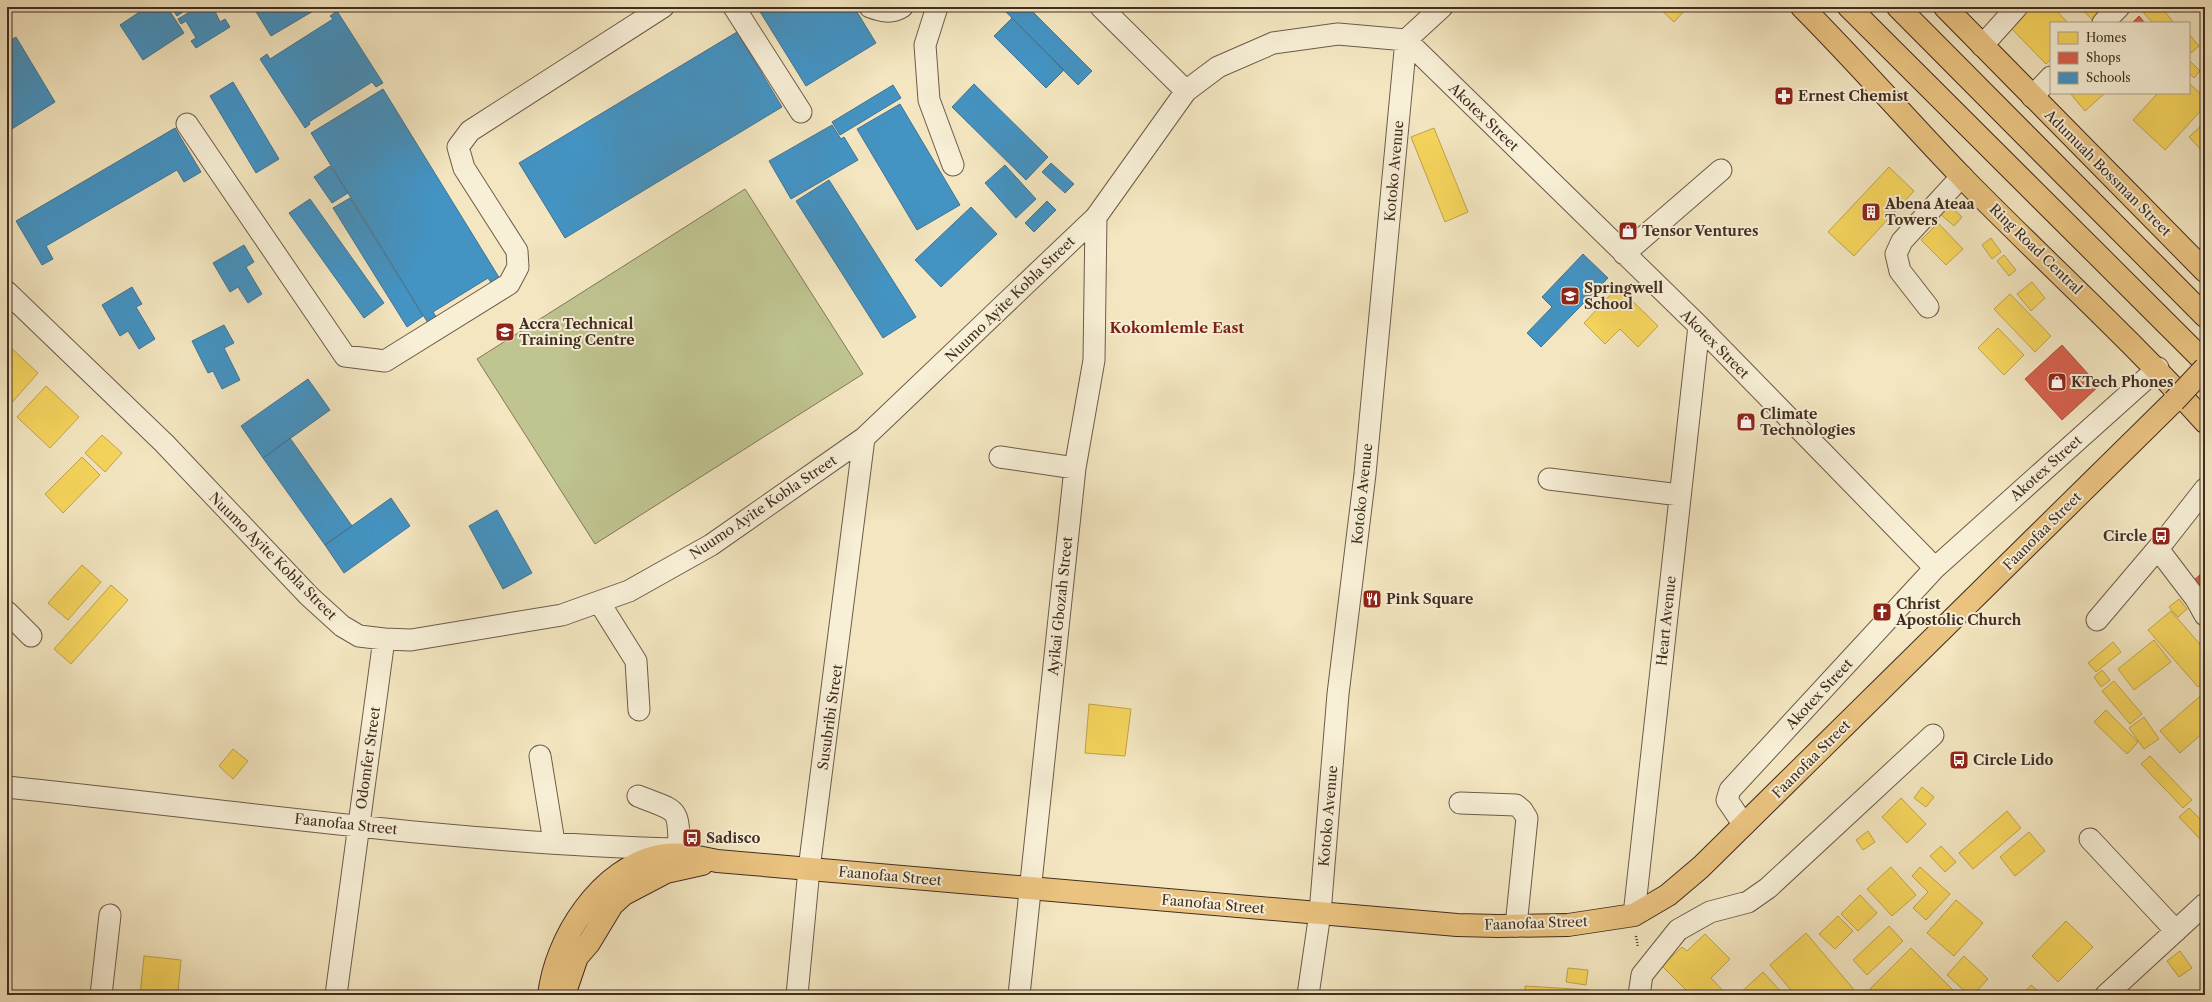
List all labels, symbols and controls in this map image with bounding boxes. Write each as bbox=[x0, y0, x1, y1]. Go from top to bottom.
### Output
legend bbox=[2050, 22, 2190, 94]
text: Homes bbox=[2086, 30, 2126, 45]
text: Shops bbox=[2086, 50, 2121, 65]
text: Schools bbox=[2086, 70, 2131, 85]
street label: Akotex Street bbox=[1445, 79, 1523, 155]
pharmacy icon: Ernest Chemist bbox=[1773, 85, 1795, 107]
place label: Ernest Chemist bbox=[1798, 87, 1909, 105]
street label: Adumuah Bossman Street bbox=[2040, 105, 2175, 240]
street label: Kotoko Avenue bbox=[1381, 119, 1407, 222]
place label: Abena Ateaa Towers bbox=[1884, 195, 1976, 229]
street label: Ring Road Central bbox=[1986, 200, 2086, 298]
building icon: Abena Ateaa Towers bbox=[1860, 201, 1882, 223]
shop icon: Tensor Ventures bbox=[1617, 220, 1639, 242]
place label: Tensor Ventures bbox=[1642, 222, 1758, 240]
street label: Nuumo Ayite Kobla Street bbox=[941, 232, 1079, 366]
place label: Springwell School bbox=[1584, 279, 1663, 313]
school or university icon: Springwell School bbox=[1559, 285, 1581, 307]
street label: Akotex Street bbox=[1676, 305, 1753, 382]
place label: Accra Technical Training Centre bbox=[518, 315, 635, 349]
district label: Kokomlemle East bbox=[1110, 318, 1244, 337]
school or university icon: Accra Technical Training Centre bbox=[494, 321, 516, 343]
shop icon: KTech Phones bbox=[2046, 371, 2068, 393]
place label: KTech Phones bbox=[2071, 373, 2173, 391]
place label: Climate Technologies bbox=[1760, 405, 1856, 439]
shop icon: Climate Technologies bbox=[1735, 411, 1757, 433]
street label: Akotex Street bbox=[2006, 431, 2086, 506]
street label: Kotoko Avenue bbox=[1348, 442, 1376, 545]
street label: Nuumo Ayite Kobla Street bbox=[686, 451, 840, 563]
street label: Nuumo Ayite Kobla Street bbox=[205, 488, 341, 624]
street label: Faanofaa Street bbox=[1999, 488, 2085, 574]
bus stop icon: Circle bbox=[2150, 525, 2172, 547]
place label: Circle bbox=[2103, 527, 2147, 545]
street label: Ayikai Gbozah Street bbox=[1044, 535, 1076, 677]
street label: Heart Avenue bbox=[1652, 575, 1680, 667]
restaurant icon: Pink Square bbox=[1361, 588, 1383, 610]
place label: Pink Square bbox=[1386, 590, 1473, 608]
place label: Christ Apostolic Church bbox=[1895, 595, 2022, 629]
church icon: Christ Apostolic Church bbox=[1871, 601, 1893, 623]
street label: Akotex Street bbox=[1781, 655, 1856, 734]
street label: Susubribi Street bbox=[814, 663, 846, 771]
street label: Odomfer Street bbox=[352, 705, 384, 810]
street label: Faanofaa Street bbox=[1768, 716, 1854, 802]
bus stop icon: Circle Lido bbox=[1948, 749, 1970, 771]
place label: Circle Lido bbox=[1973, 751, 2053, 769]
street label: Kotoko Avenue bbox=[1315, 764, 1341, 867]
street label: Faanofaa Street bbox=[294, 810, 399, 838]
bus stop icon: Sadisco bbox=[681, 827, 703, 849]
place label: Sadisco bbox=[706, 829, 761, 847]
street label: Faanofaa Street bbox=[838, 863, 942, 889]
street label: Faanofaa Street bbox=[1161, 891, 1265, 917]
street label: Faanofaa Street bbox=[1484, 912, 1588, 934]

